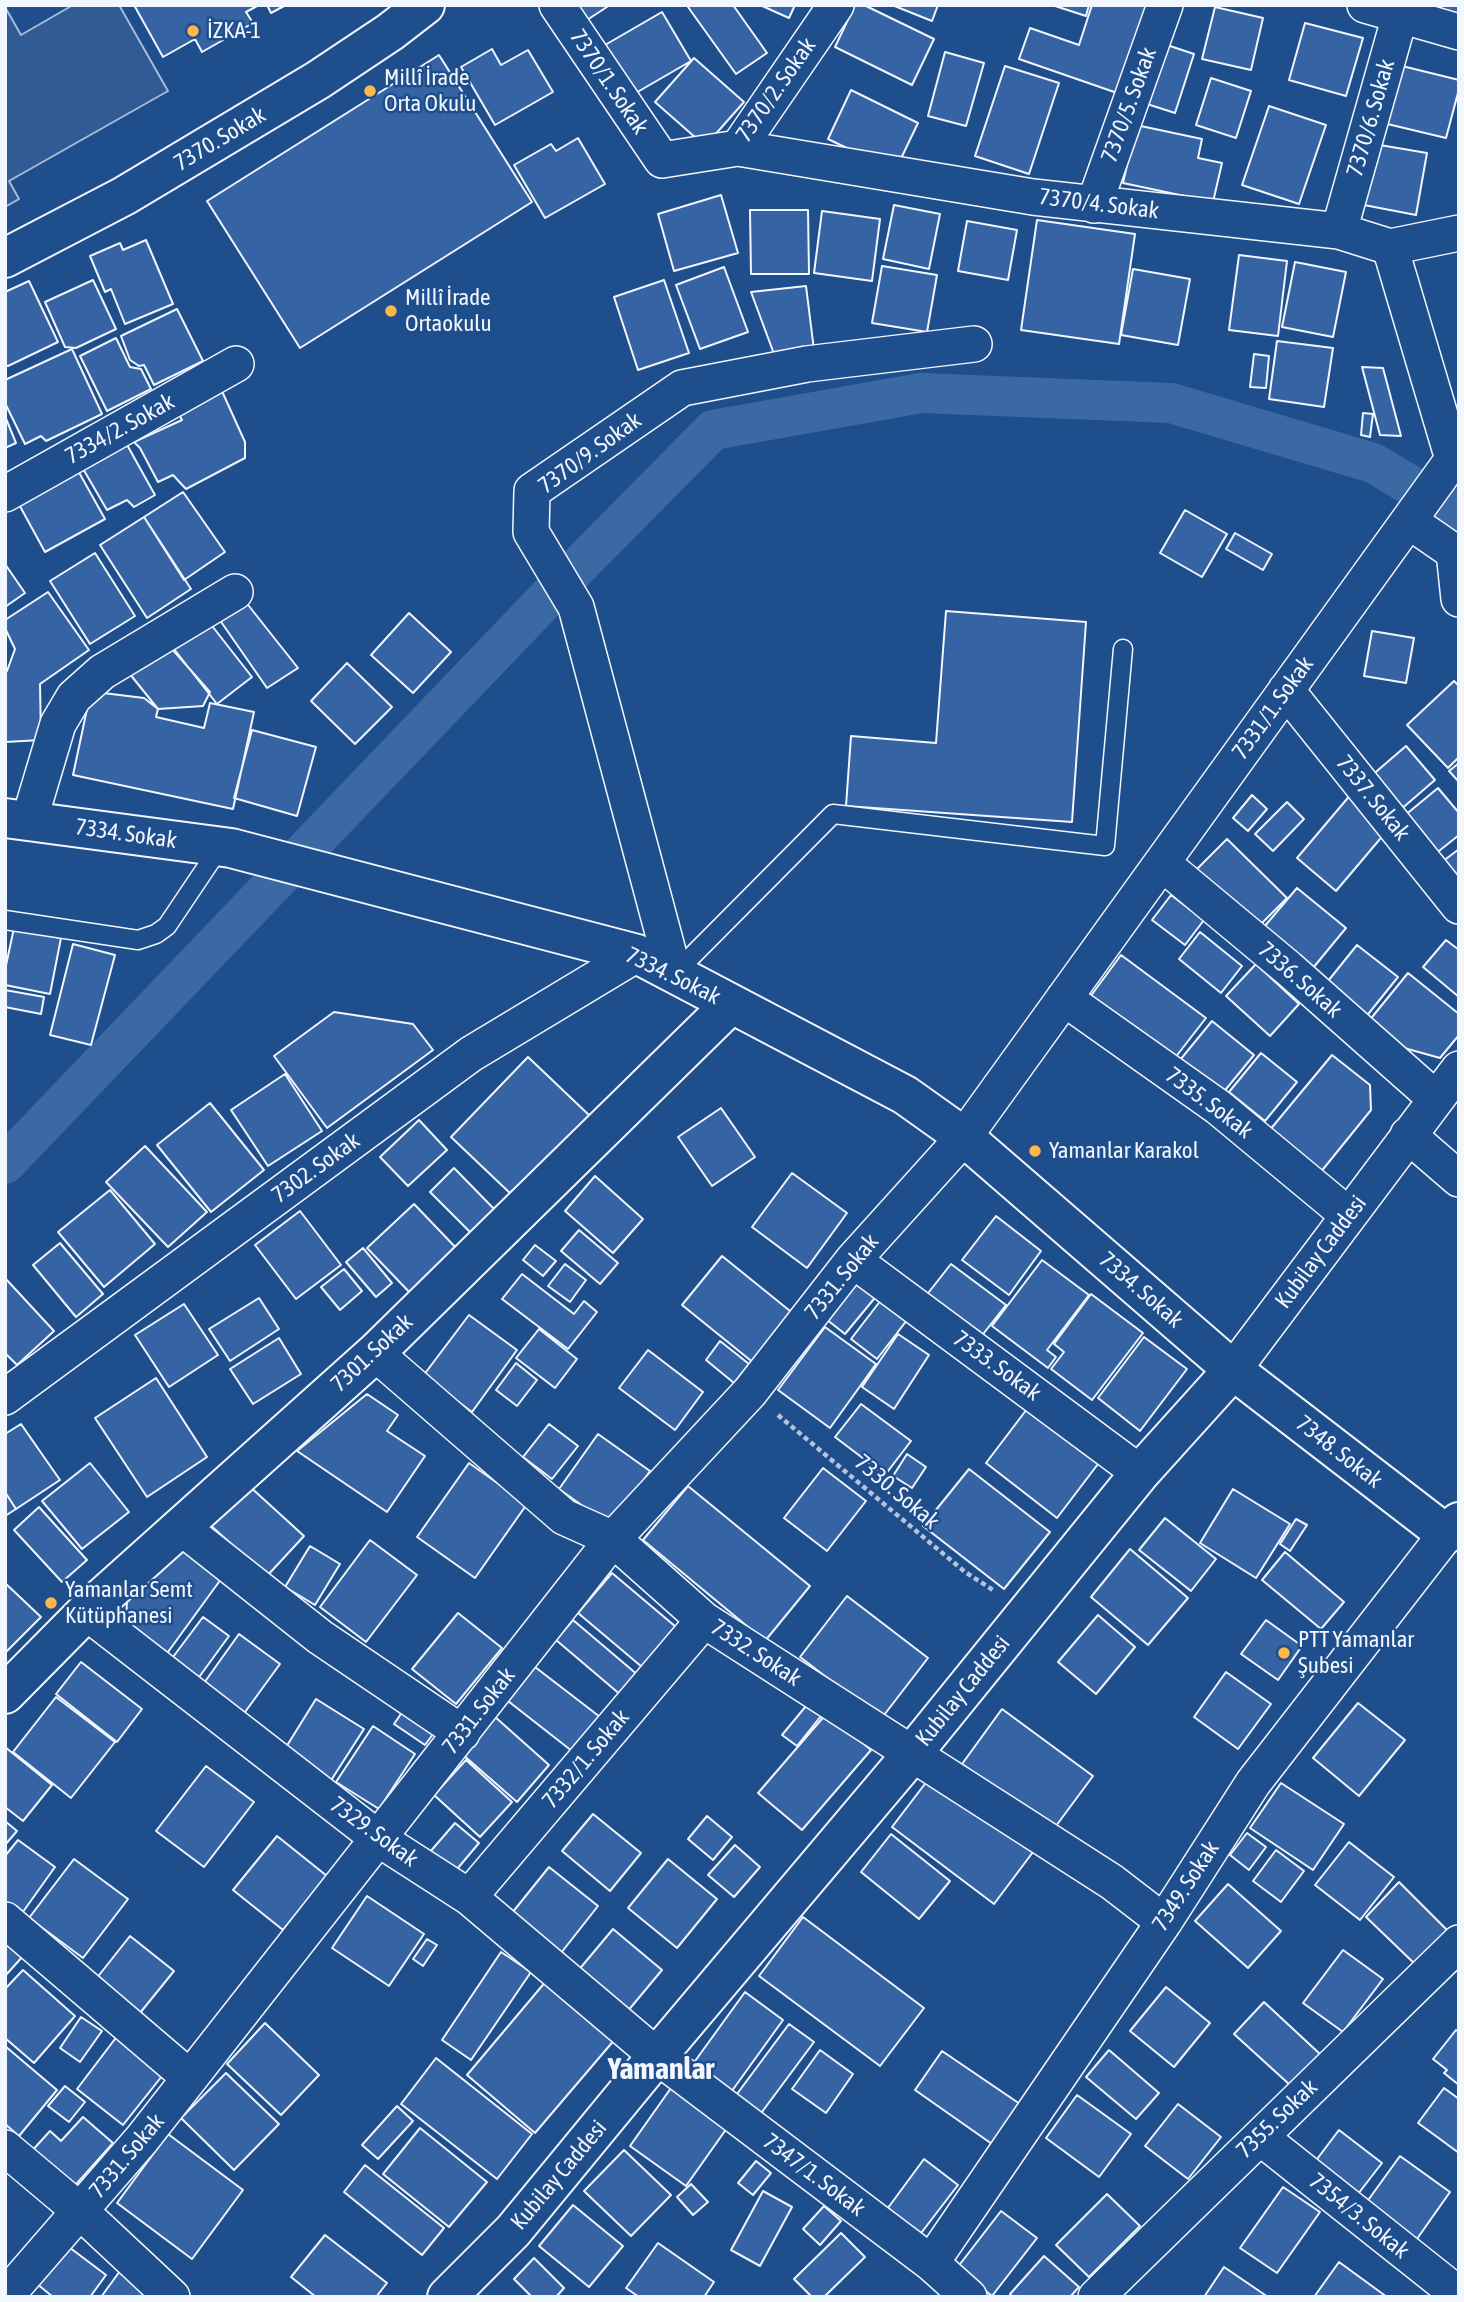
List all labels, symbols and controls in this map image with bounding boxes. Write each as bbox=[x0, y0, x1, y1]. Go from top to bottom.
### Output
place label: İZKA-1 bbox=[207, 17, 261, 45]
marker: İZKA-1 bbox=[185, 23, 201, 39]
street label: 7370/1. Sokak bbox=[564, 24, 654, 140]
street label: 7370/2. Sokak bbox=[730, 33, 822, 147]
street label: 7370/5. Sokak bbox=[1095, 44, 1163, 166]
street label: 7370/6. Sokak bbox=[1341, 56, 1401, 180]
place label: Millî İrade Orta Okulu bbox=[384, 64, 476, 118]
marker: Millî İrade Orta Okulu bbox=[362, 83, 378, 99]
street label: 7370. Sokak bbox=[169, 101, 271, 177]
street label: 7370/4. Sokak bbox=[1038, 183, 1160, 225]
place label: Millî İrade Ortaokulu bbox=[405, 284, 492, 338]
marker: Millî İrade Ortaokulu bbox=[383, 303, 399, 319]
street label: 7334/2. Sokak bbox=[61, 388, 179, 470]
street label: 7370/9. Sokak bbox=[533, 406, 647, 500]
street label: 7331/1. Sokak bbox=[1226, 651, 1320, 765]
street label: 7337. Sokak bbox=[1330, 750, 1416, 846]
street label: 7334. Sokak bbox=[74, 813, 178, 855]
street label: 7336. Sokak bbox=[1252, 936, 1348, 1024]
street label: 7334. Sokak bbox=[621, 941, 725, 1011]
street label: 7335. Sokak bbox=[1160, 1061, 1258, 1145]
street label: 7302. Sokak bbox=[267, 1127, 365, 1209]
place label: Yamanlar Karakol bbox=[1049, 1137, 1199, 1165]
marker: Yamanlar Karakol bbox=[1027, 1143, 1043, 1159]
street label: Kubilay Caddesi bbox=[1270, 1190, 1372, 1314]
street label: 7331. Sokak bbox=[799, 1229, 885, 1325]
street label: 7334. Sokak bbox=[1093, 1246, 1189, 1334]
street label: 7301. Sokak bbox=[325, 1308, 419, 1398]
street label: 7333. Sokak bbox=[948, 1325, 1046, 1407]
street label: 7348. Sokak bbox=[1290, 1410, 1388, 1494]
street label: 7330. Sokak bbox=[849, 1449, 945, 1535]
place label: Yamanlar Semt Kütüphanesi bbox=[65, 1576, 193, 1630]
marker: Yamanlar Semt Kütüphanesi bbox=[43, 1595, 59, 1611]
street label: 7332. Sokak bbox=[706, 1614, 806, 1692]
place label: PTT Yamanlar Şubesi bbox=[1298, 1626, 1414, 1680]
street label: Kubilay Caddesi bbox=[910, 1630, 1016, 1752]
marker: PTT Yamanlar Şubesi bbox=[1276, 1645, 1292, 1661]
street label: 7331. Sokak bbox=[437, 1662, 521, 1760]
street label: 7332/1. Sokak bbox=[537, 1704, 635, 1814]
street label: 7329. Sokak bbox=[325, 1791, 423, 1873]
street label: 7349. Sokak bbox=[1147, 1836, 1225, 1936]
district label: Yamanlar bbox=[608, 2052, 714, 2088]
street label: 7355. Sokak bbox=[1231, 2074, 1323, 2164]
street label: 7331. Sokak bbox=[84, 2108, 170, 2204]
street label: Kubilay Caddesi bbox=[505, 2115, 613, 2235]
street label: 7347/1. Sokak bbox=[758, 2128, 870, 2222]
street label: 7354/3. Sokak bbox=[1304, 2167, 1414, 2265]

